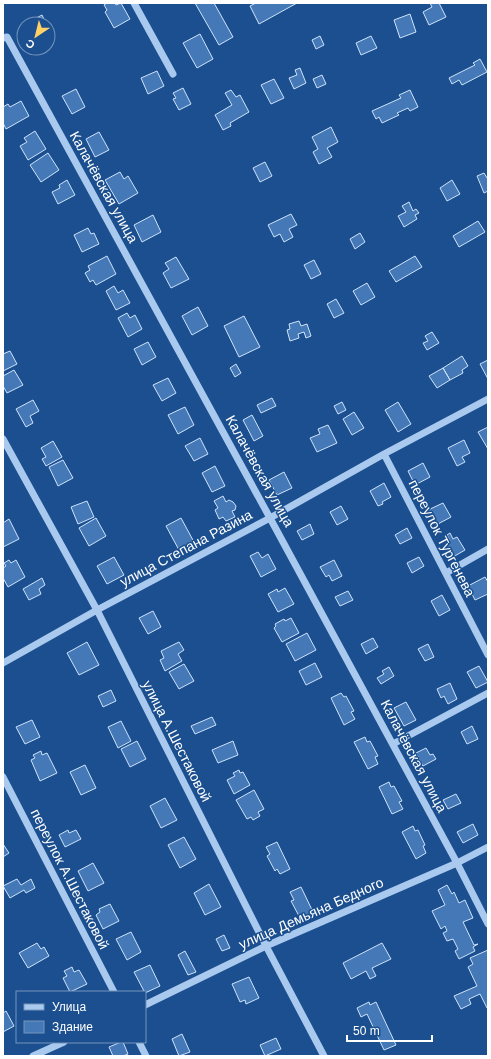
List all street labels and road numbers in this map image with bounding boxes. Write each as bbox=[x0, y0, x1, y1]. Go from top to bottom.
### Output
street label: Калачёвская улица bbox=[67, 128, 141, 246]
street label: Калачёвская улица bbox=[223, 412, 297, 530]
street label: переулок Тургенева bbox=[406, 477, 479, 599]
street label: улица Степана Разина bbox=[117, 506, 255, 590]
street label: улица А.Шестаковой bbox=[139, 678, 215, 804]
street label: Калачёвская улица bbox=[378, 697, 451, 815]
street label: переулок А.Шестаковой bbox=[28, 806, 112, 952]
street label: улица Демьяна Бедного bbox=[236, 874, 386, 952]

